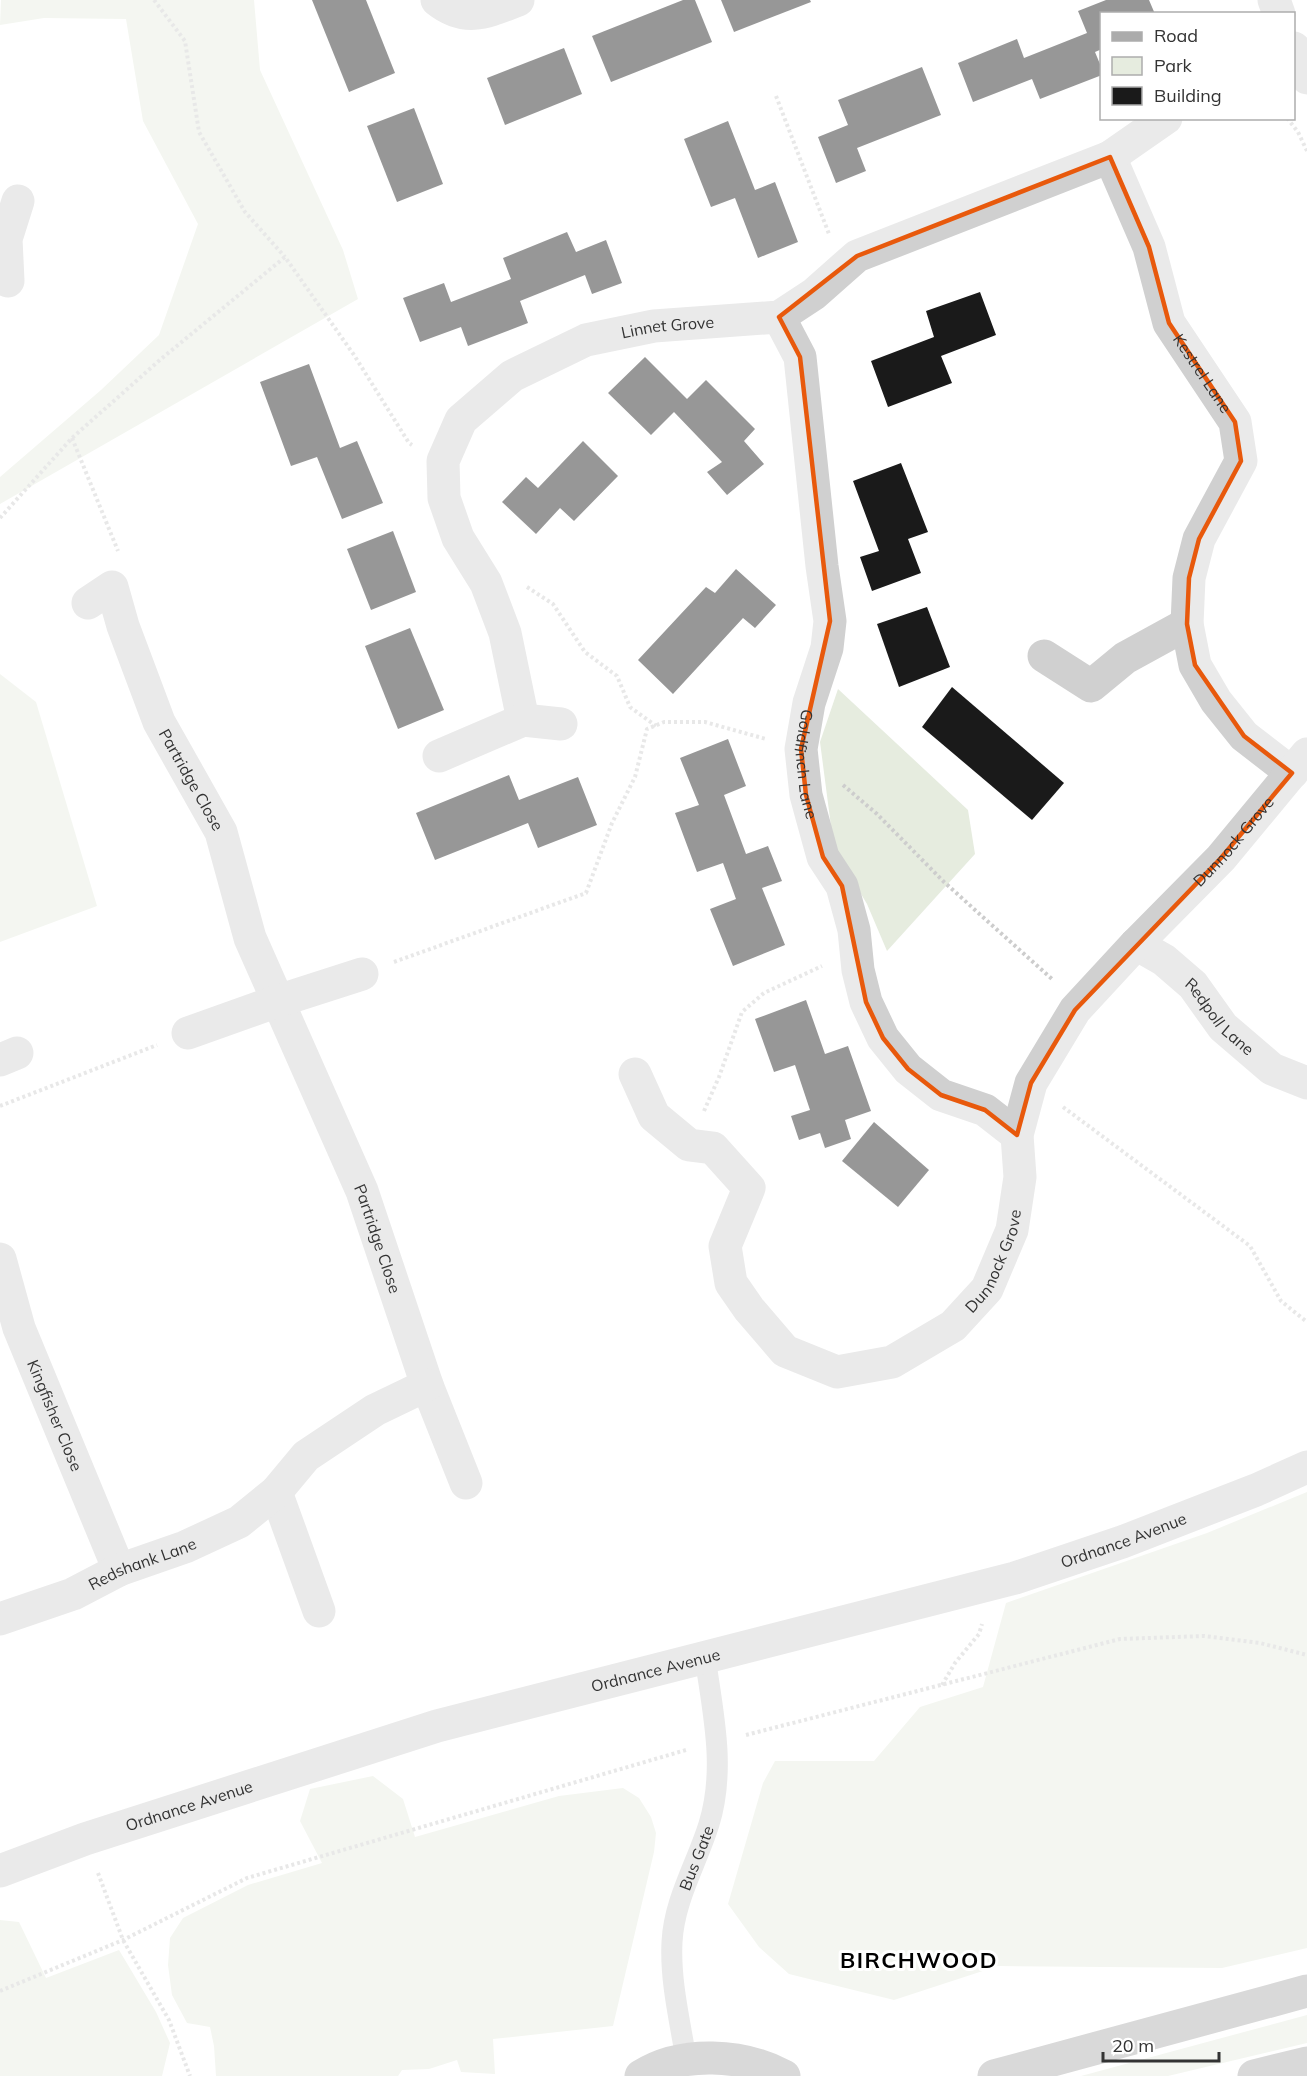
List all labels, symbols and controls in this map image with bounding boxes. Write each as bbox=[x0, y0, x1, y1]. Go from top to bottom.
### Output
legend bbox=[1100, 12, 1295, 120]
text: Road bbox=[1154, 24, 1198, 47]
text: Park bbox=[1154, 54, 1193, 77]
text: Building bbox=[1154, 84, 1222, 107]
street label: Linnet Grove bbox=[619, 312, 715, 343]
street label: Kestrel Lane bbox=[1169, 330, 1236, 417]
street label: Goldfinch Lane bbox=[791, 708, 822, 821]
street label: Partridge Close bbox=[155, 725, 228, 834]
street label: Dunnock Grove bbox=[1189, 792, 1278, 891]
street label: Redpoll Lane bbox=[1181, 973, 1258, 1059]
street label: Partridge Close bbox=[350, 1181, 406, 1296]
street label: Dunnock Grove bbox=[960, 1208, 1025, 1317]
street label: Kingfisher Close bbox=[23, 1357, 87, 1474]
street label: Ordnance Avenue bbox=[1058, 1508, 1189, 1572]
street label: Redshank Lane bbox=[85, 1533, 199, 1594]
street label: Ordnance Avenue bbox=[589, 1644, 722, 1696]
street label: Ordnance Avenue bbox=[123, 1776, 255, 1835]
street label: Bus Gate bbox=[674, 1823, 718, 1893]
district label: BIRCHWOOD bbox=[840, 1946, 998, 1974]
scale bar bbox=[1103, 2025, 1218, 2063]
text: 20 m bbox=[1112, 2034, 1154, 2057]

